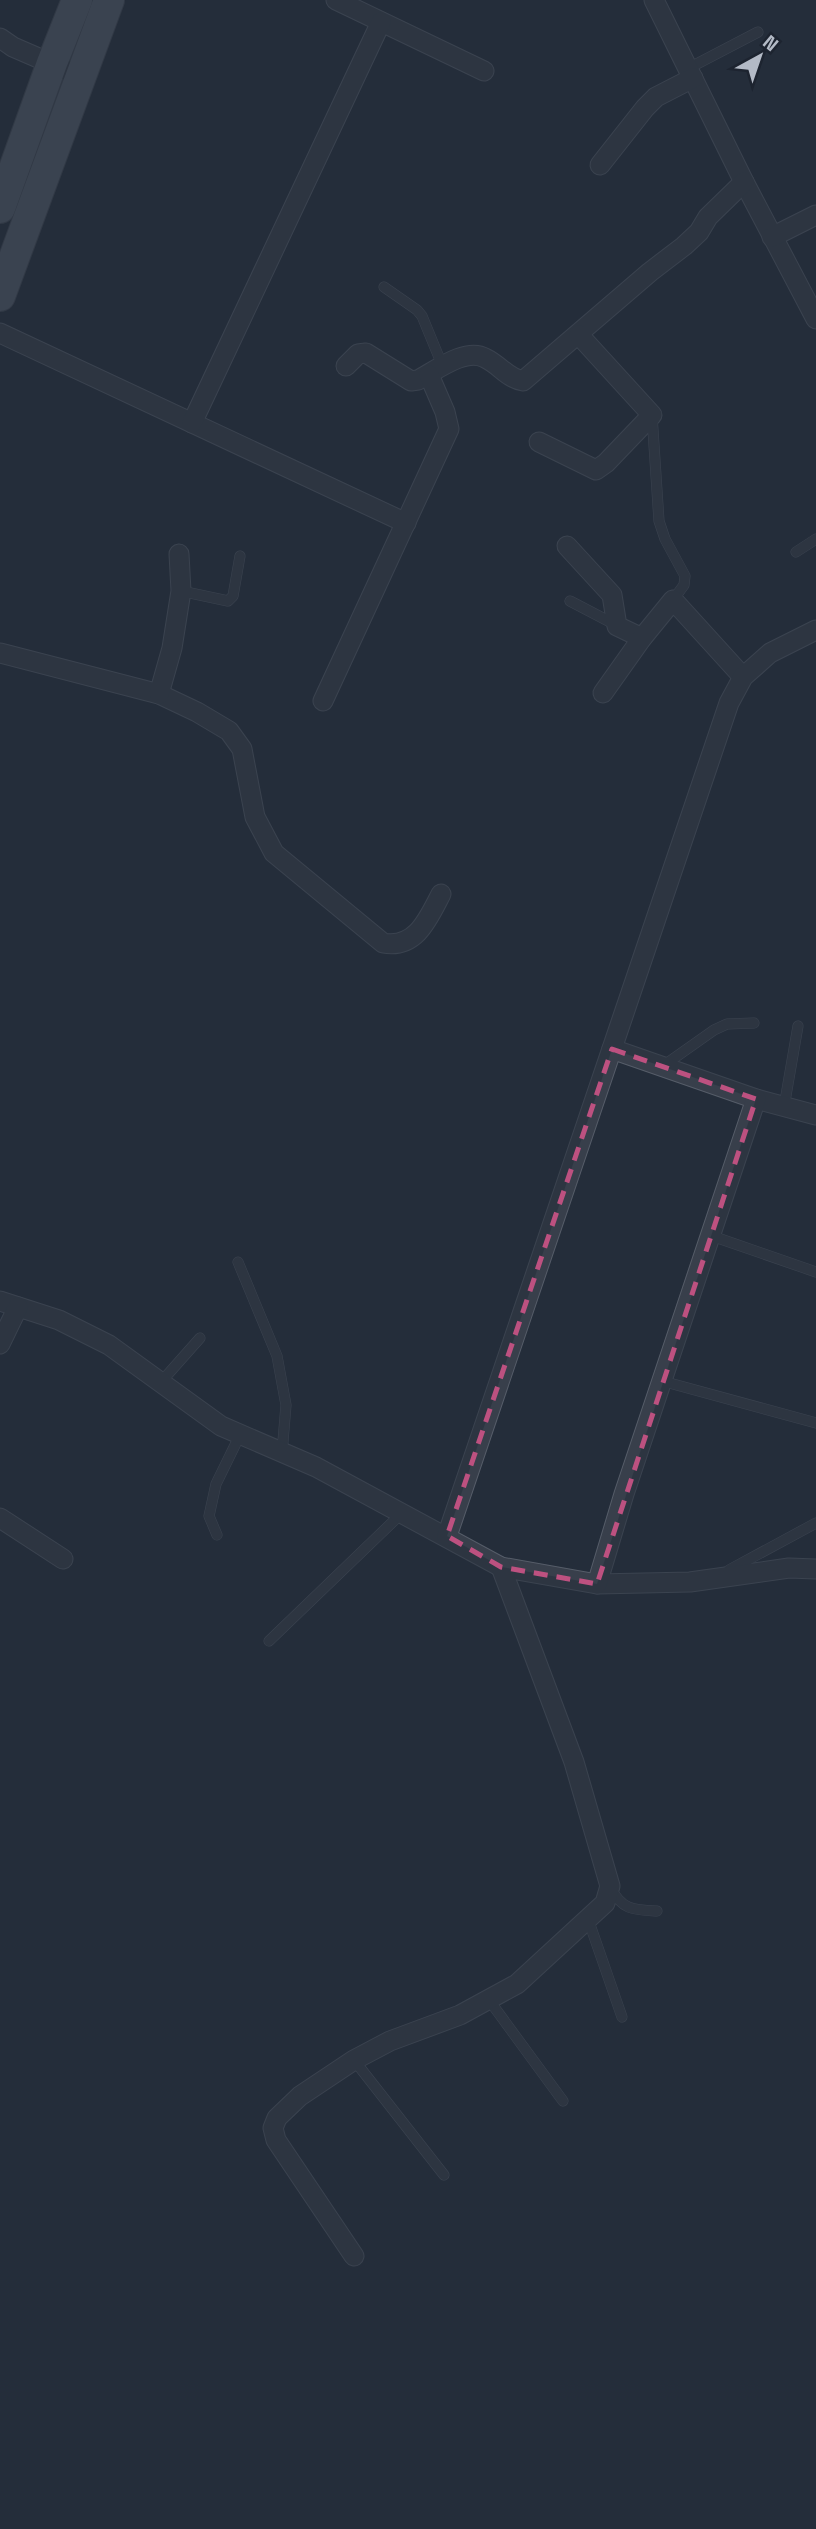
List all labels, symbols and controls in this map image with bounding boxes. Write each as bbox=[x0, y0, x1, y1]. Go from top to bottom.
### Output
north arrow bbox=[725, 21, 795, 91]
text: N bbox=[758, 30, 784, 57]

